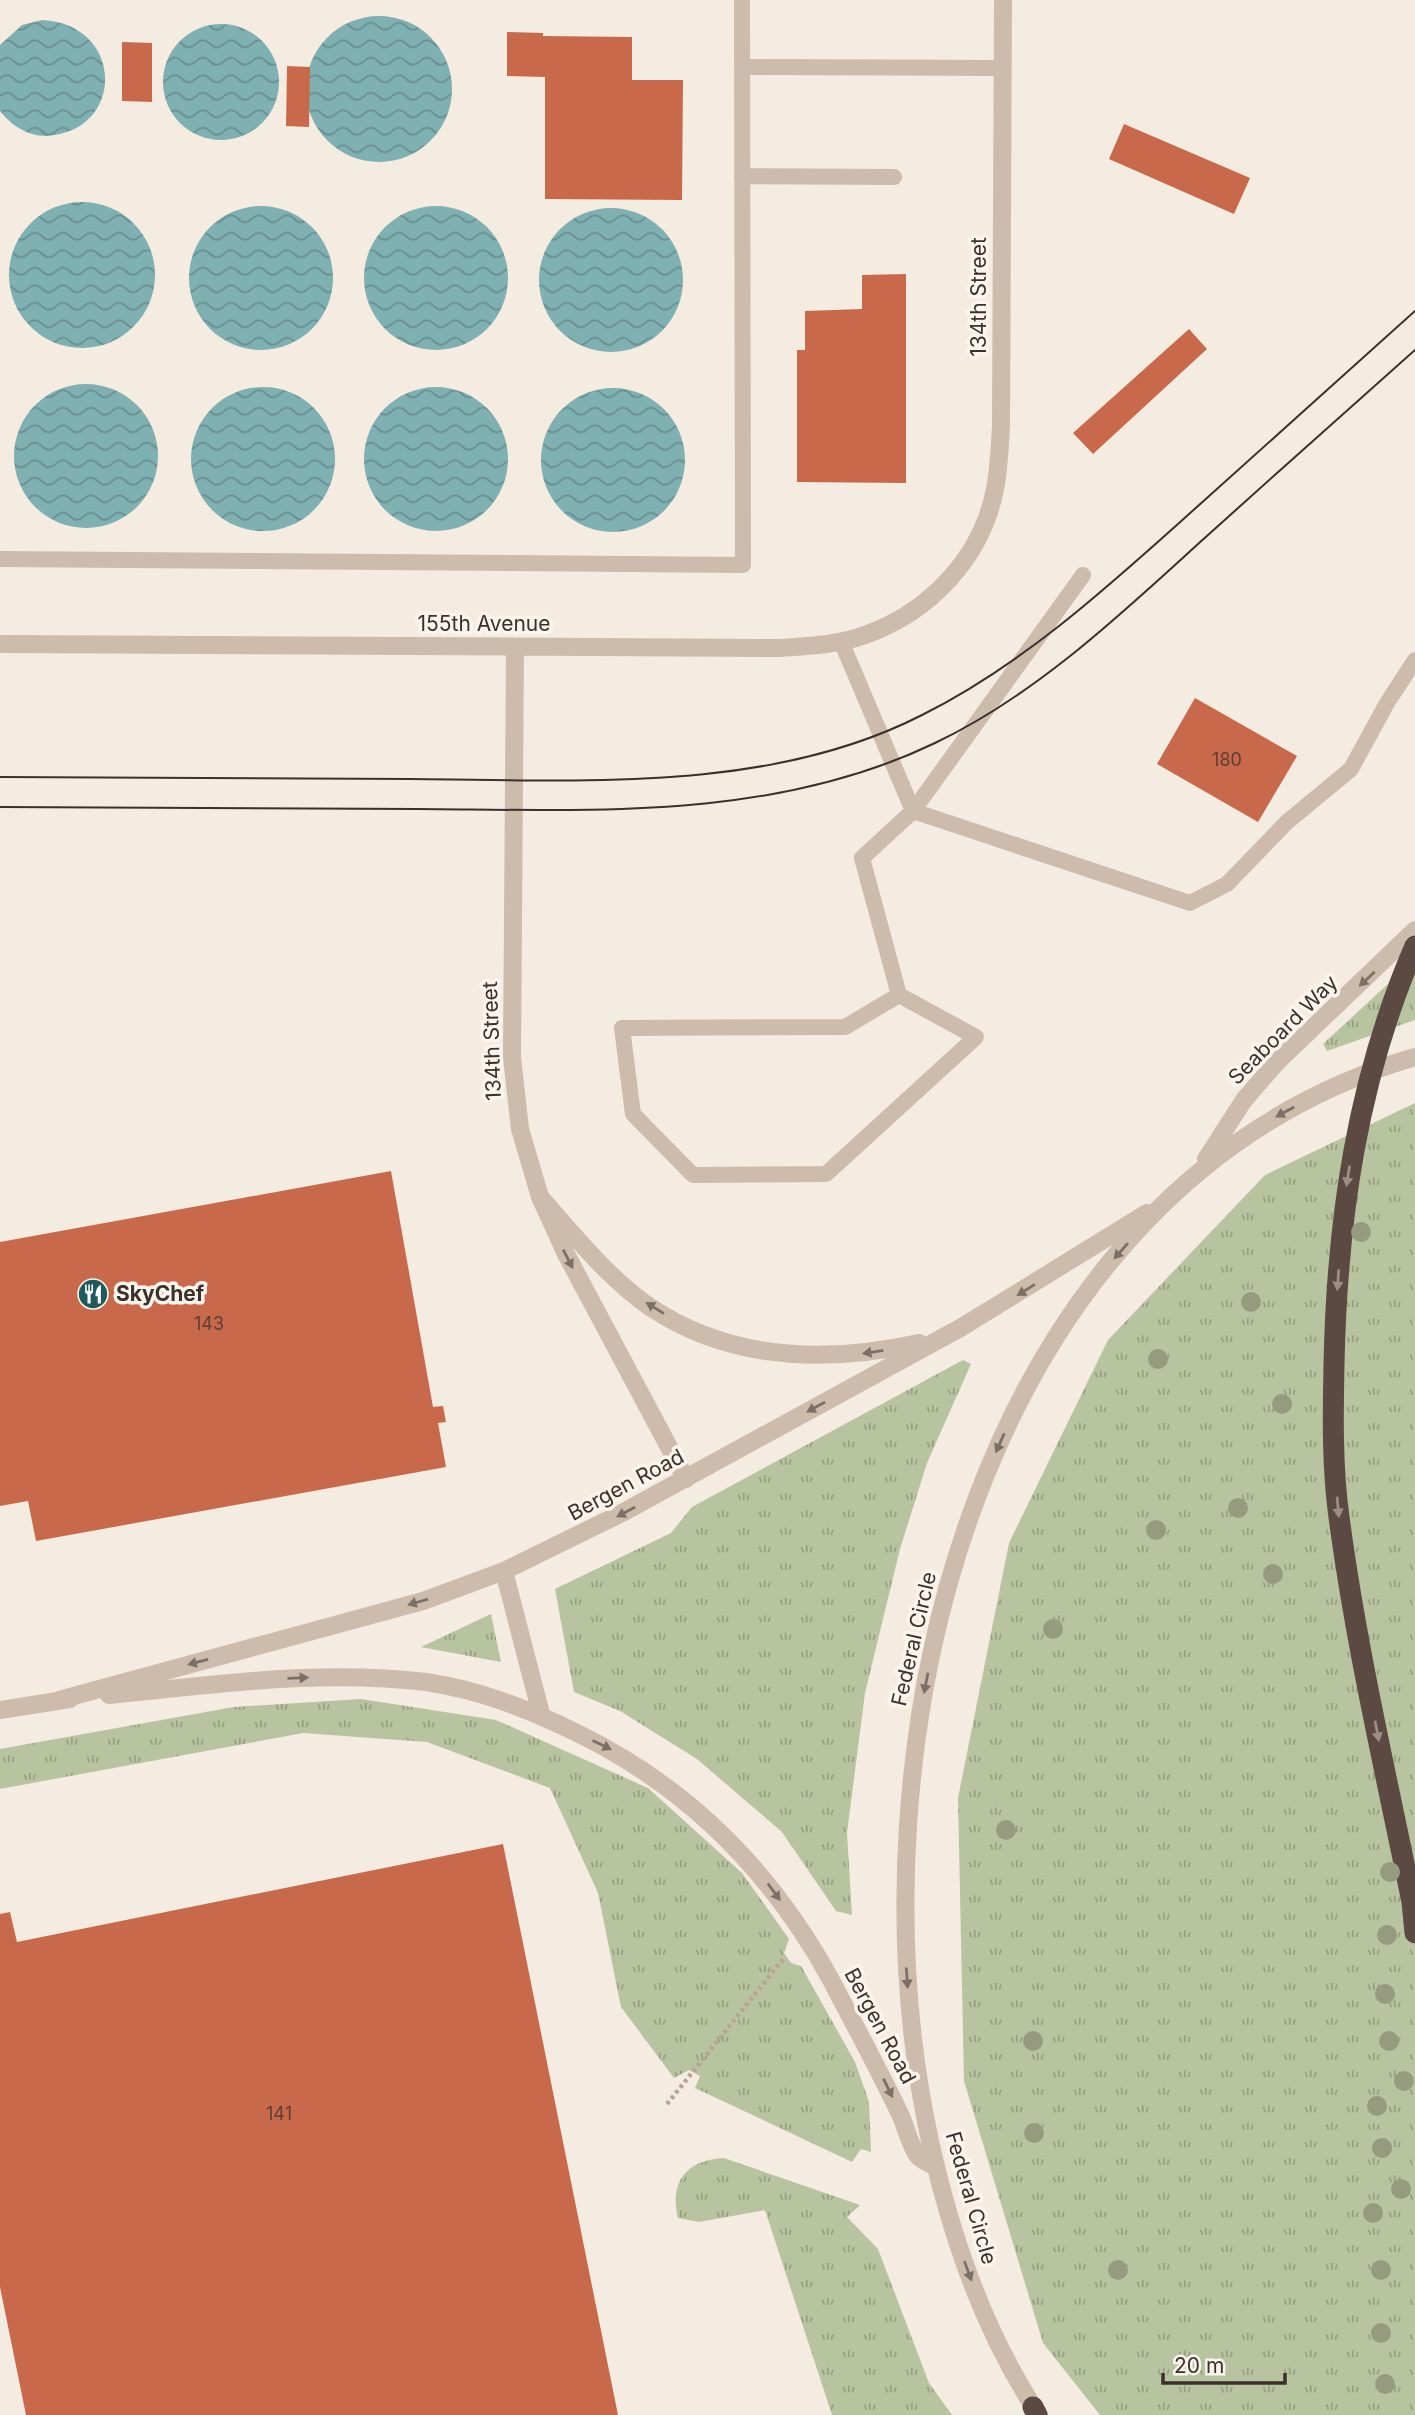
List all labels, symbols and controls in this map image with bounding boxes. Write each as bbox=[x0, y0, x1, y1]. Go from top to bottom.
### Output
street label: 134th Street bbox=[966, 237, 991, 357]
street label: 155th Avenue bbox=[417, 611, 551, 636]
house number: 180 bbox=[1212, 749, 1242, 770]
street label: Seaboard Way bbox=[1223, 970, 1343, 1090]
one-way arrow bbox=[1359, 970, 1376, 986]
street label: 134th Street bbox=[477, 981, 506, 1101]
one-way arrow bbox=[1275, 1106, 1295, 1118]
one-way arrow bbox=[1342, 1165, 1353, 1187]
one-way arrow bbox=[1114, 1243, 1129, 1260]
one-way arrow bbox=[563, 1249, 574, 1269]
one-way arrow bbox=[1332, 1269, 1343, 1291]
restaurant icon: SkyChef bbox=[76, 1277, 110, 1311]
place label: SkyChef bbox=[116, 1281, 205, 1306]
one-way arrow bbox=[1016, 1283, 1035, 1296]
one-way arrow bbox=[645, 1302, 664, 1315]
house number: 143 bbox=[194, 1313, 224, 1334]
one-way arrow bbox=[862, 1347, 884, 1358]
one-way arrow bbox=[806, 1401, 826, 1413]
one-way arrow bbox=[994, 1433, 1006, 1453]
street label: Bergen Road bbox=[564, 1444, 688, 1526]
one-way arrow bbox=[1333, 1496, 1344, 1518]
one-way arrow bbox=[615, 1505, 635, 1517]
street label: Federal Circle bbox=[886, 1569, 941, 1708]
one-way arrow bbox=[407, 1598, 428, 1608]
one-way arrow bbox=[187, 1657, 209, 1668]
one-way arrow bbox=[920, 1672, 931, 1694]
one-way arrow bbox=[287, 1673, 309, 1684]
one-way arrow bbox=[1372, 1720, 1383, 1742]
one-way arrow bbox=[592, 1740, 612, 1751]
one-way arrow bbox=[766, 1882, 781, 1900]
street label: Bergen Road bbox=[839, 1964, 921, 2088]
one-way arrow bbox=[902, 1967, 913, 1989]
one-way arrow bbox=[882, 2078, 893, 2098]
house number: 141 bbox=[266, 2103, 292, 2124]
street label: Federal Circle bbox=[941, 2129, 1002, 2267]
one-way arrow bbox=[963, 2260, 974, 2281]
scale bar bbox=[1163, 2342, 1286, 2386]
text: 20 m bbox=[1174, 2353, 1224, 2378]

